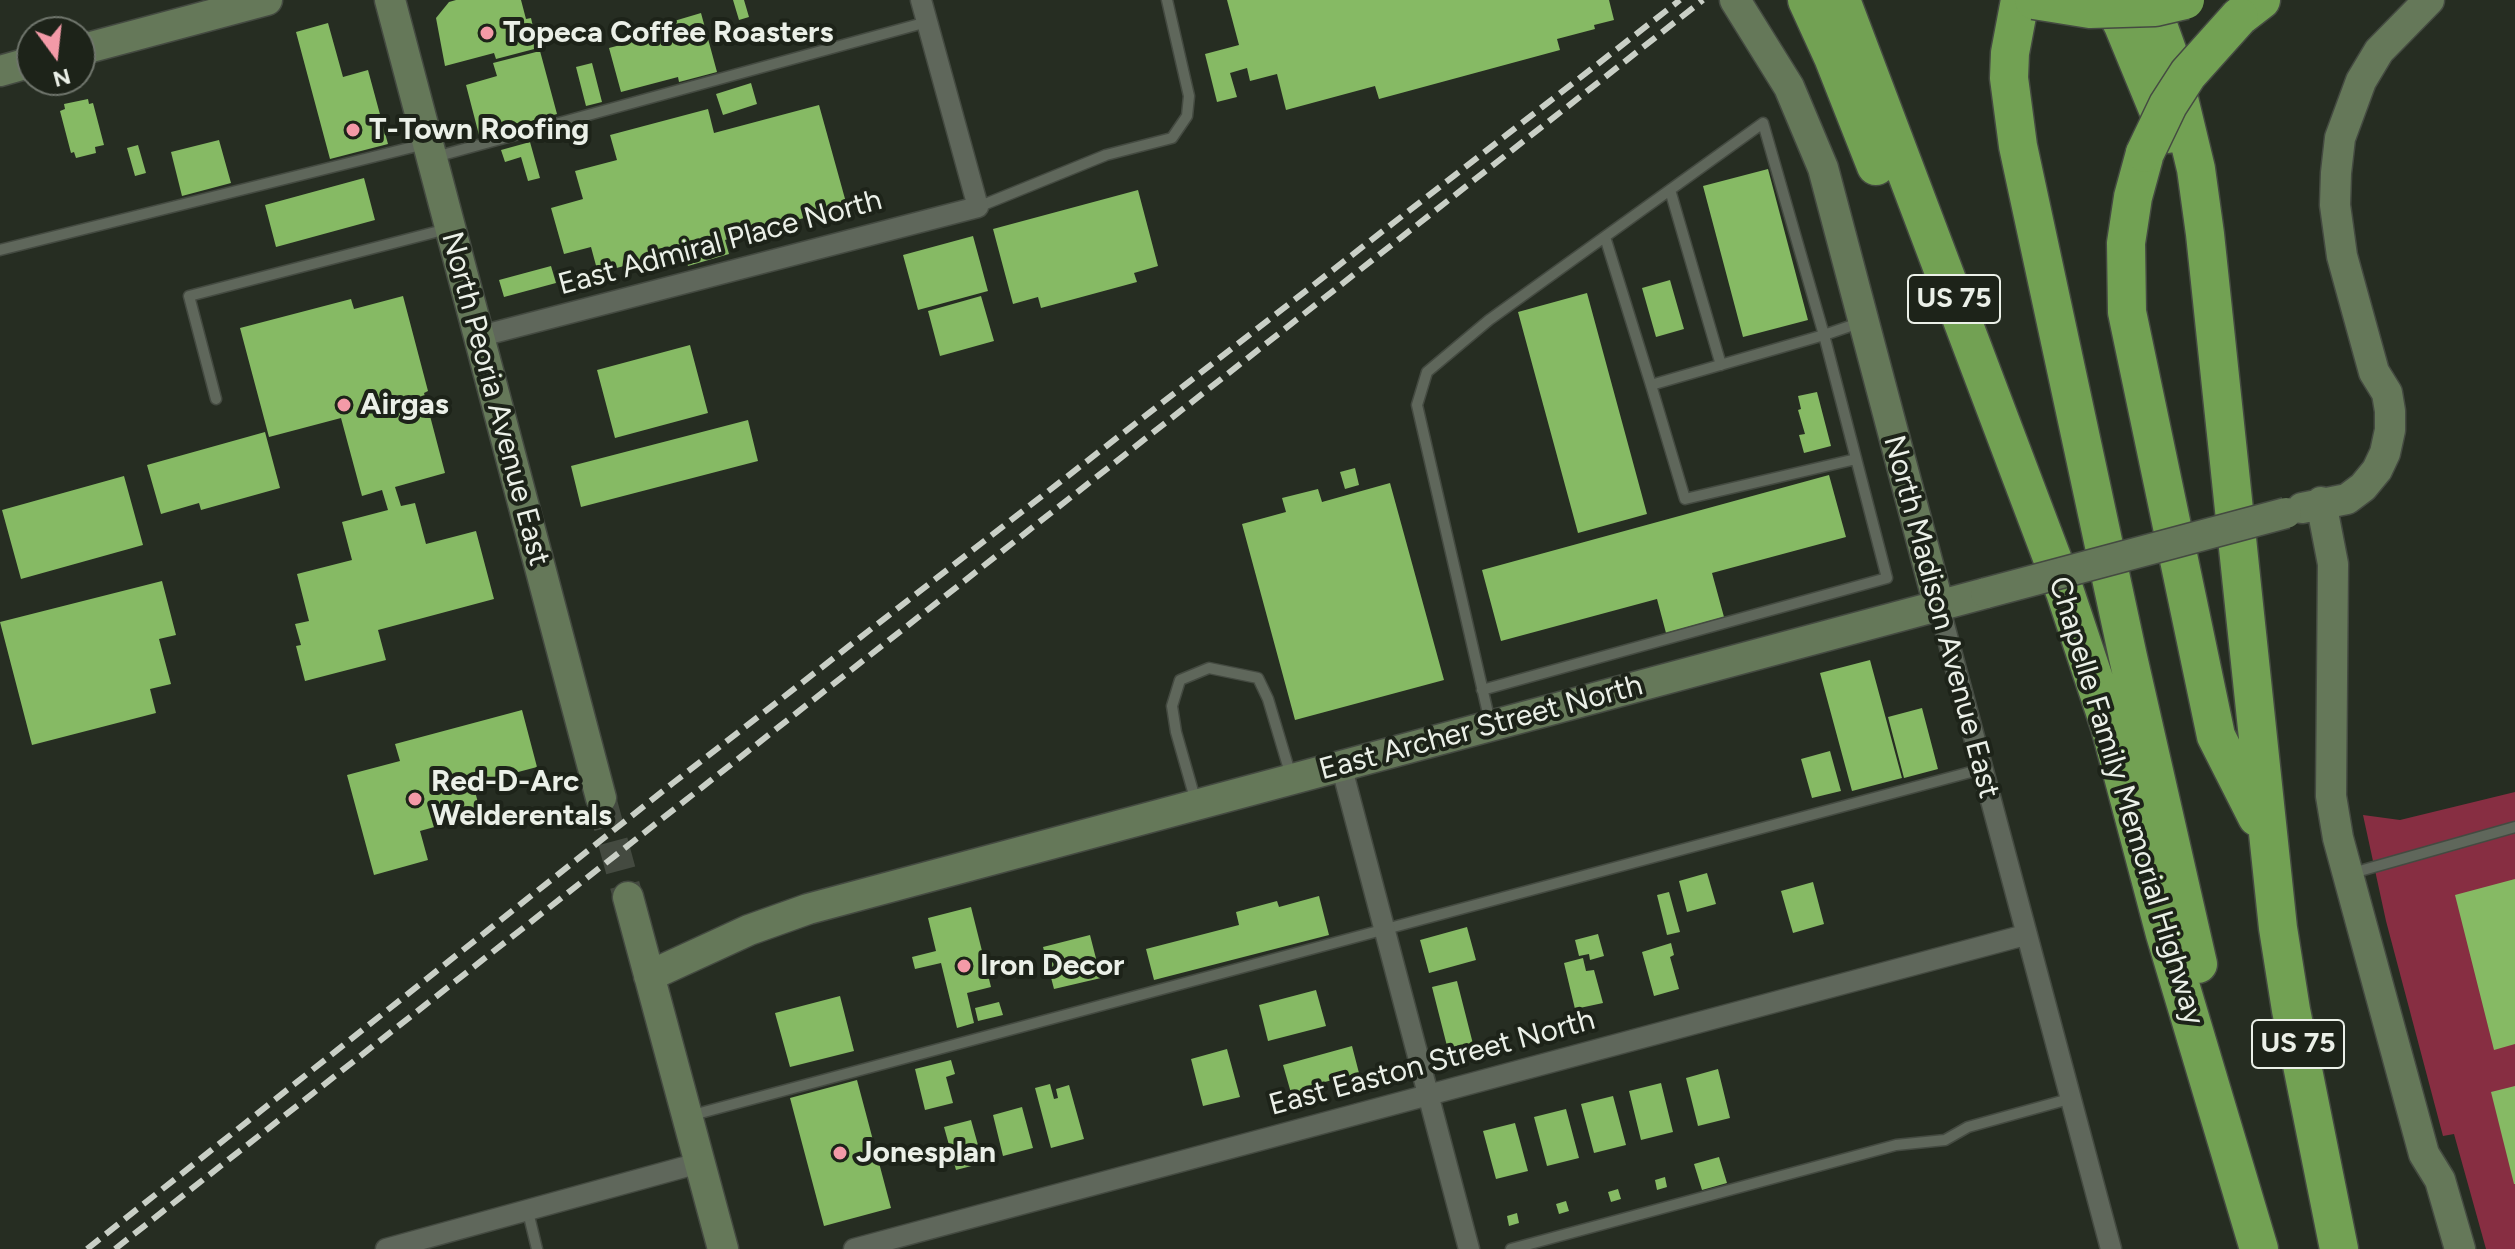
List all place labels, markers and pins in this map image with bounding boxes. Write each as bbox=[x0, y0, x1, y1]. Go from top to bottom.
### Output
place label: Topeca Coffee Roasters bbox=[503, 15, 833, 51]
marker: Topeca Coffee Roasters bbox=[478, 24, 496, 42]
place label: T-Town Roofing bbox=[369, 112, 589, 148]
marker: T-Town Roofing bbox=[344, 121, 362, 139]
place label: Airgas bbox=[360, 387, 449, 423]
marker: Airgas bbox=[335, 396, 353, 414]
place label: Red-D-Arc Welderentals bbox=[431, 764, 612, 834]
marker: Red-D-Arc Welderentals bbox=[406, 790, 424, 808]
place label: Iron Decor bbox=[980, 948, 1124, 984]
marker: Iron Decor bbox=[955, 957, 973, 975]
place label: Jonesplan bbox=[856, 1135, 996, 1171]
marker: Jonesplan bbox=[831, 1144, 849, 1162]

